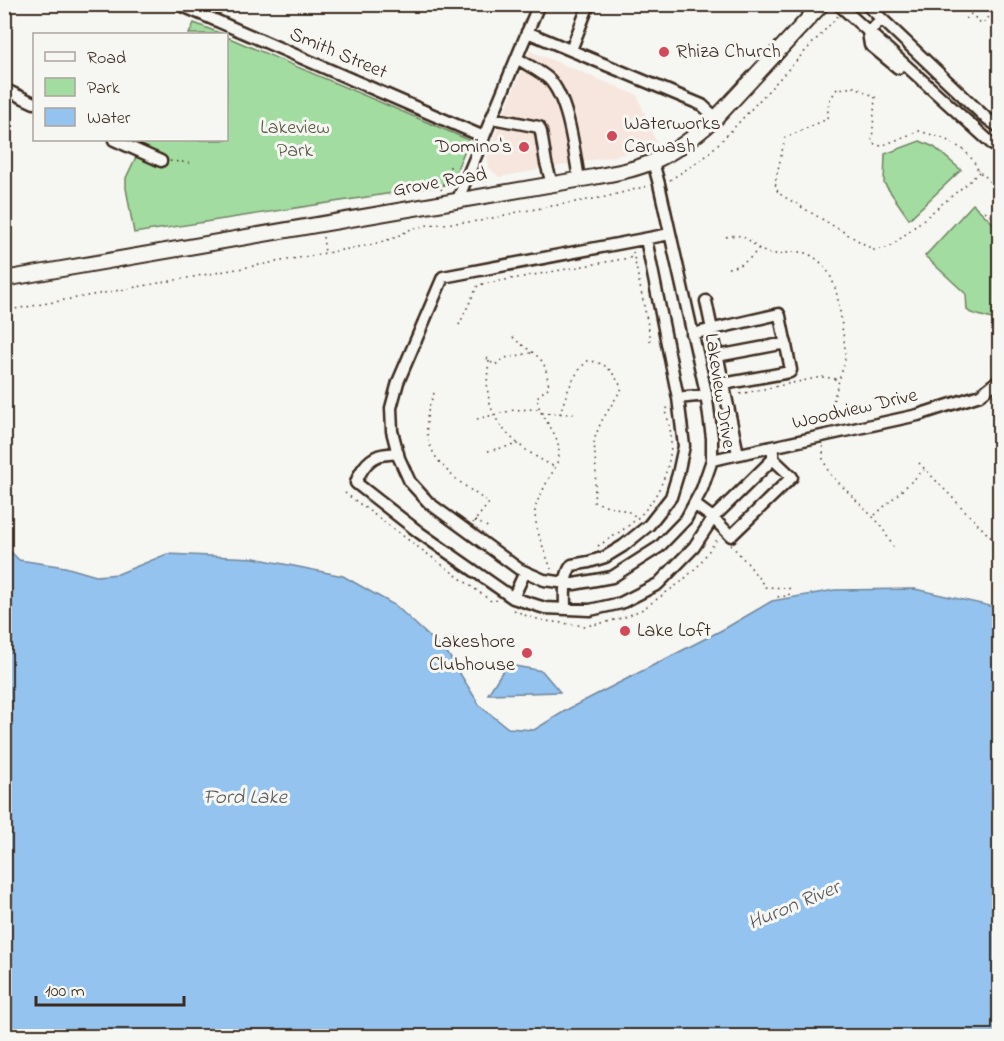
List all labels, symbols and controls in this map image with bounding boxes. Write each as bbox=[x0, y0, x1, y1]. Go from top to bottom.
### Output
street label: Smith Street bbox=[285, 20, 392, 88]
legend bbox=[33, 33, 228, 141]
place label: Rhiza Church bbox=[676, 38, 781, 67]
marker: Rhiza Church bbox=[657, 45, 671, 59]
text: Road bbox=[87, 46, 126, 72]
text: Park bbox=[87, 76, 120, 102]
text: Water bbox=[87, 106, 131, 132]
place label: Waterworks Carwash bbox=[624, 110, 721, 162]
park label: Lakeview Park bbox=[260, 114, 330, 166]
marker: Waterworks Carwash bbox=[605, 129, 619, 143]
place label: Domino's bbox=[434, 133, 512, 162]
marker: Domino's bbox=[517, 140, 531, 154]
street label: Grove Road bbox=[391, 160, 489, 206]
street label: Lakeview Drive bbox=[696, 331, 742, 451]
street label: Woodview Drive bbox=[790, 381, 921, 438]
place label: Lake Loft bbox=[637, 617, 711, 646]
marker: Lake Loft bbox=[618, 624, 632, 638]
place label: Lakeshore Clubhouse bbox=[429, 628, 515, 680]
marker: Lakeshore Clubhouse bbox=[520, 646, 534, 660]
water label: Ford Lake bbox=[203, 783, 289, 813]
water label: Huron River bbox=[743, 872, 847, 939]
scale bar bbox=[36, 969, 184, 1007]
text: 100 m bbox=[45, 979, 85, 1005]

